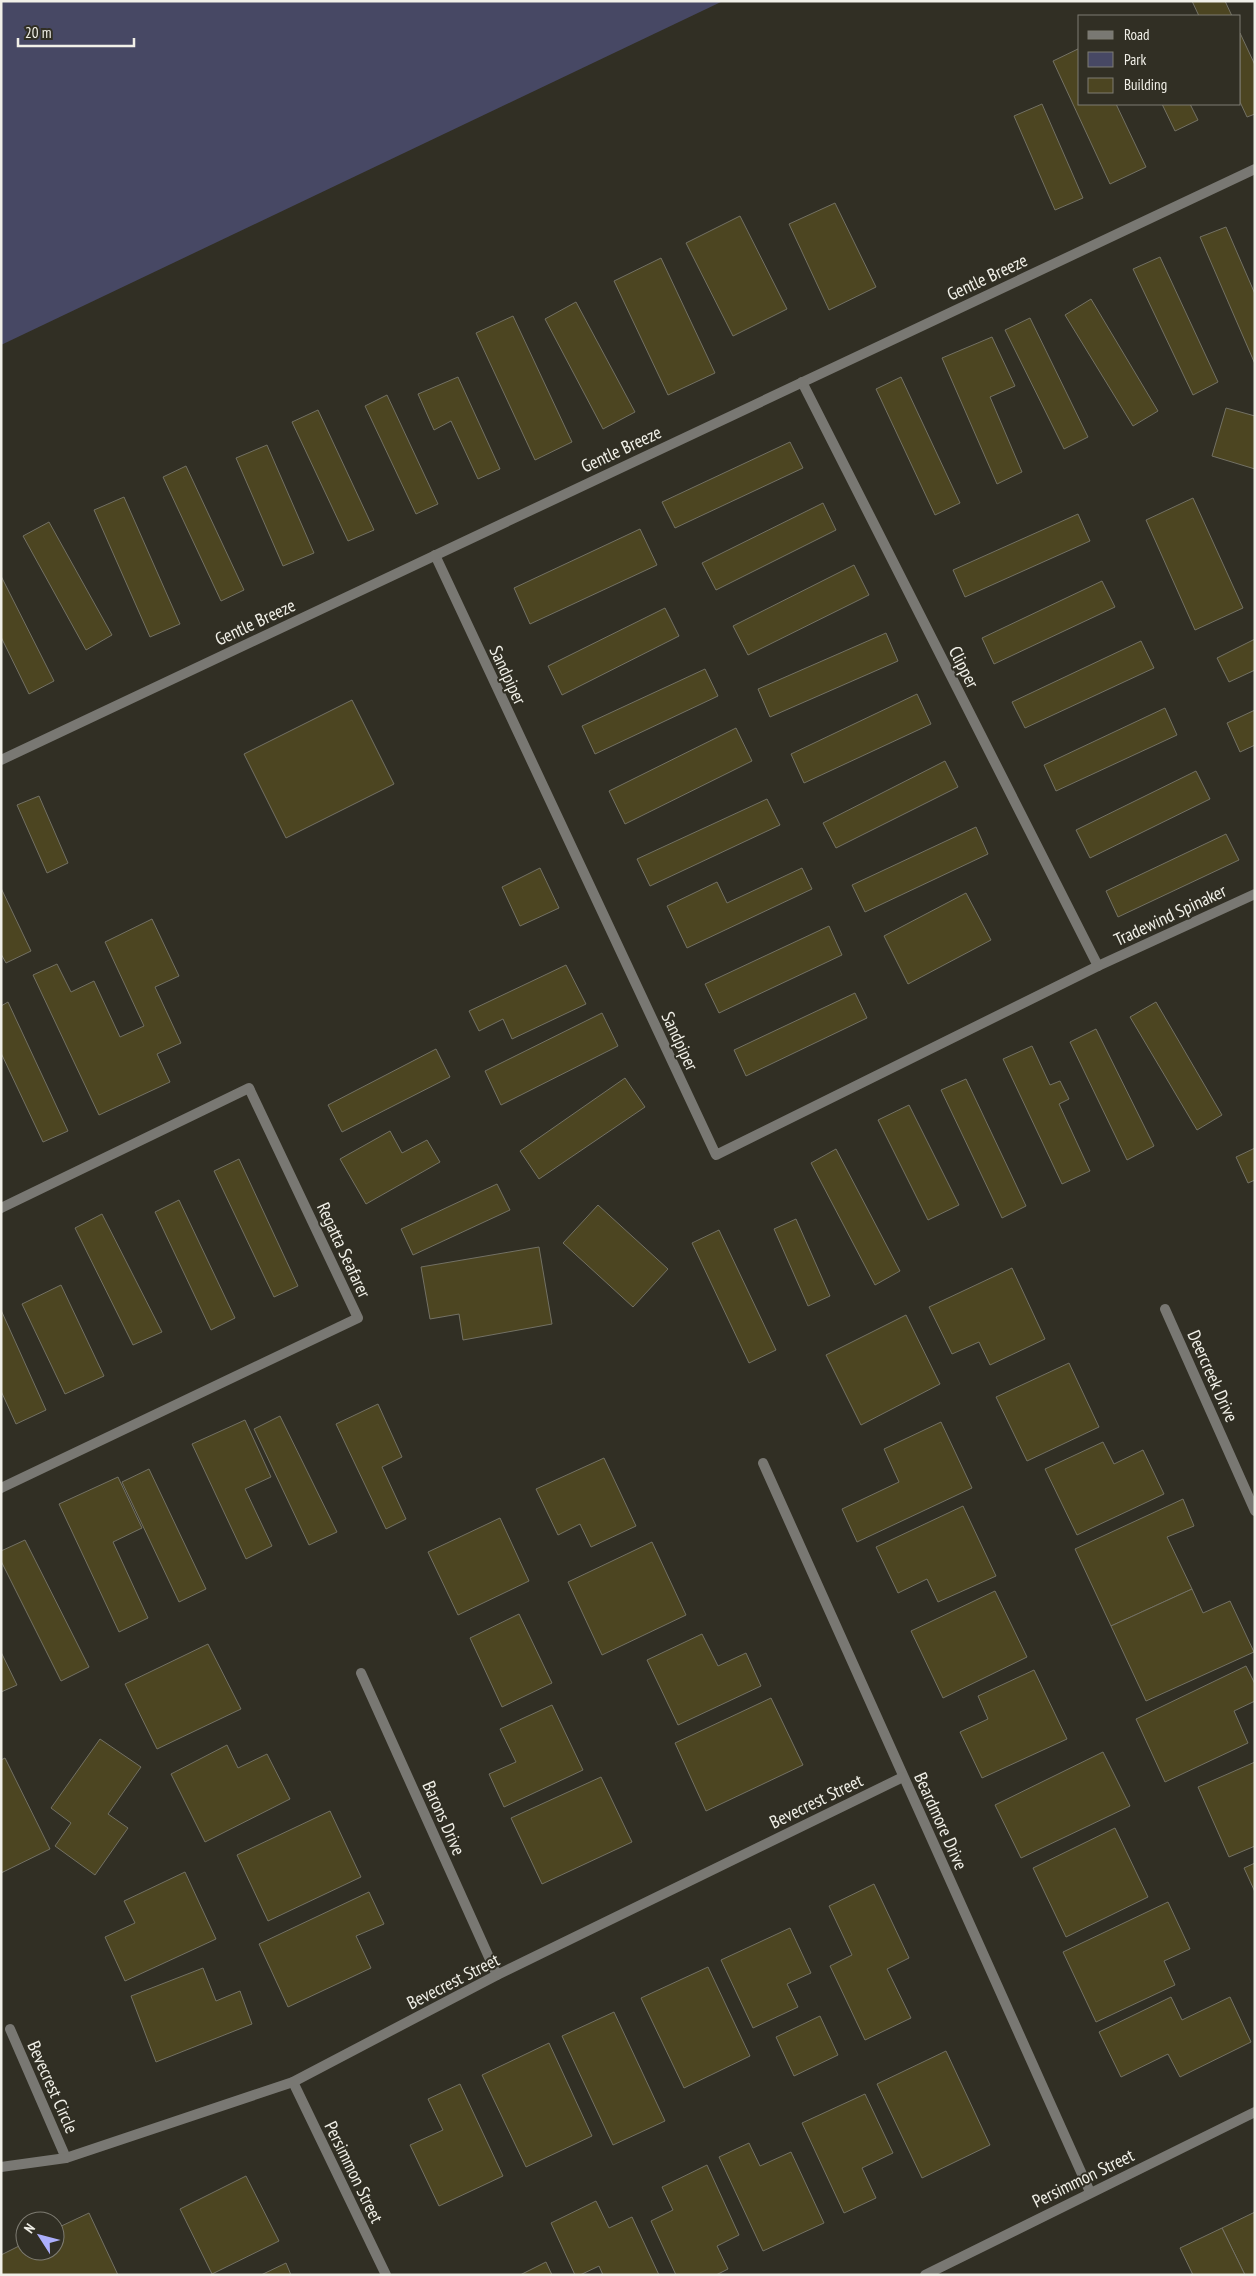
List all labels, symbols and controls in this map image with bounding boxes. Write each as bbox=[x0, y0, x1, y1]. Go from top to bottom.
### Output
scale bar bbox=[18, 15, 134, 47]
legend bbox=[1078, 15, 1241, 105]
text: 20 m bbox=[25, 23, 51, 42]
text: Road bbox=[1124, 25, 1150, 44]
text: Park bbox=[1124, 50, 1146, 69]
text: Building bbox=[1124, 75, 1167, 94]
street label: Gentle Breeze bbox=[943, 248, 1031, 306]
street label: Gentle Breeze bbox=[577, 420, 665, 478]
street label: Gentle Breeze bbox=[211, 593, 299, 651]
street label: Sandpiper bbox=[484, 642, 532, 708]
street label: Clipper bbox=[944, 642, 984, 692]
street label: Tradewind Spinaker bbox=[1110, 879, 1230, 951]
street label: Sandpiper bbox=[656, 1008, 704, 1074]
street label: Regatta Seafarer bbox=[312, 1199, 376, 1301]
street label: Deercreek Drive bbox=[1183, 1326, 1243, 1426]
street label: Bevecrest Street bbox=[766, 1769, 866, 1833]
street label: Beardmore Drive bbox=[909, 1769, 973, 1873]
street label: Barons Drive bbox=[417, 1777, 471, 1859]
street label: Bevecrest Street bbox=[403, 1948, 503, 2014]
street label: Bevecrest Circle bbox=[22, 2037, 84, 2137]
street label: Persimmon Street bbox=[320, 2117, 388, 2227]
street label: Persimmon Street bbox=[1028, 2144, 1138, 2212]
north arrow bbox=[15, 2211, 65, 2261]
text: N bbox=[20, 2220, 39, 2237]

